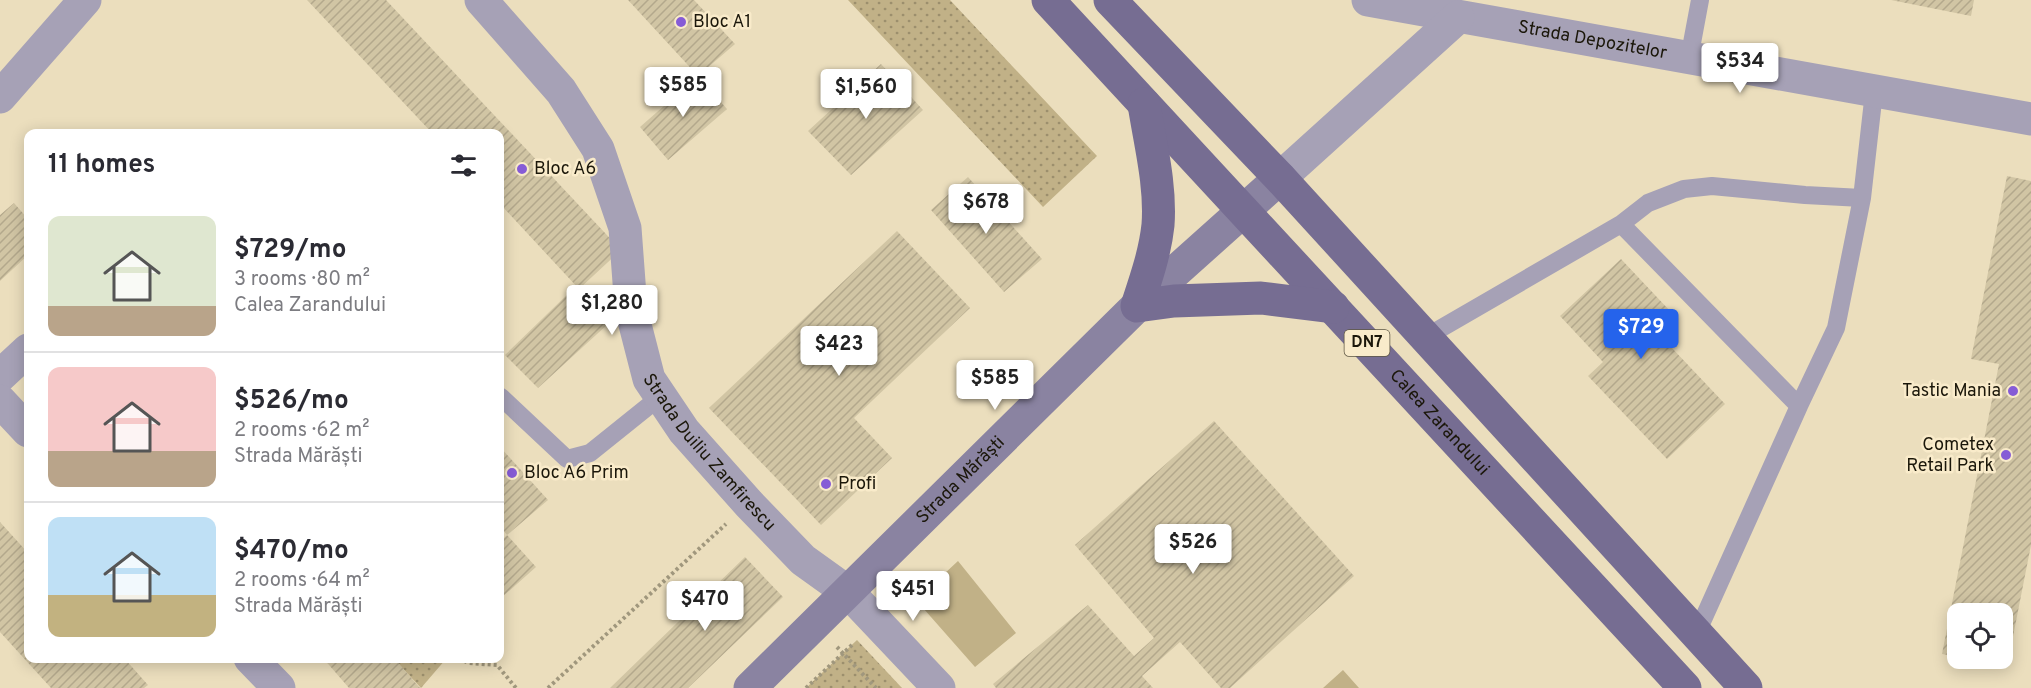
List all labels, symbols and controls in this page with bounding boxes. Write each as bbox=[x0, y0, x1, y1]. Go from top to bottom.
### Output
place label: Bloc A1 bbox=[693, 11, 751, 34]
marker: Bloc A1 bbox=[674, 15, 688, 29]
street label: Strada Depozitelor bbox=[1516, 16, 1669, 65]
pin: $534 bbox=[1704, 43, 1776, 94]
text: $534 bbox=[1715, 49, 1765, 75]
pin: $585 bbox=[647, 67, 719, 118]
pin: $1,560 bbox=[817, 69, 915, 120]
text: $585 bbox=[658, 73, 708, 99]
text: $1,560 bbox=[835, 75, 897, 101]
text: 11 homes bbox=[48, 149, 155, 182]
icon: filters bbox=[447, 149, 480, 182]
place label: Bloc A6 bbox=[534, 158, 596, 181]
marker: Bloc A6 bbox=[515, 162, 529, 176]
pin: $678 bbox=[950, 184, 1022, 235]
text: $678 bbox=[962, 190, 1010, 216]
text: $729/mo bbox=[234, 234, 346, 267]
icon: home bbox=[96, 240, 168, 312]
text: 3 rooms · 80 m² bbox=[234, 267, 370, 293]
pin: $1,280 bbox=[563, 285, 661, 336]
text: $1,280 bbox=[581, 291, 643, 317]
text: Calea Zarandului bbox=[234, 293, 386, 319]
pin: $729 bbox=[1605, 309, 1677, 360]
text: $729 bbox=[1617, 315, 1665, 341]
pin: $423 bbox=[803, 326, 875, 377]
road number: DN7 bbox=[1344, 330, 1390, 356]
text: $423 bbox=[814, 332, 864, 358]
pin: $585 bbox=[959, 360, 1031, 411]
street label: Calea Zarandului bbox=[1384, 365, 1494, 481]
text: $585 bbox=[970, 366, 1020, 392]
street label: Strada Duiliu Zamfirescu bbox=[637, 369, 781, 536]
place label: Tastic Mania bbox=[1902, 380, 2001, 403]
marker: Tastic Mania bbox=[2006, 384, 2020, 398]
text: $526/mo bbox=[234, 385, 349, 418]
icon: home bbox=[96, 391, 168, 463]
text: 2 rooms · 62 m² bbox=[234, 418, 370, 444]
street label: Strada Mărăști bbox=[911, 431, 1010, 529]
place label: Cometex Retail Park bbox=[1906, 434, 1994, 478]
text: Strada Mărăști bbox=[234, 444, 363, 470]
marker: Cometex Retail Park bbox=[1999, 448, 2013, 462]
place label: Bloc A6 Prim bbox=[524, 462, 629, 485]
marker: Bloc A6 Prim bbox=[505, 466, 519, 480]
place label: Profi bbox=[838, 473, 876, 496]
marker: Profi bbox=[819, 477, 833, 491]
pin: $526 bbox=[1157, 524, 1229, 575]
text: $526 bbox=[1169, 530, 1217, 556]
text: $470/mo bbox=[234, 535, 349, 568]
icon: home bbox=[96, 541, 168, 613]
text: 2 rooms · 64 m² bbox=[234, 568, 370, 594]
pin: $451 bbox=[877, 571, 949, 622]
text: $451 bbox=[890, 577, 936, 603]
pin: $470 bbox=[669, 581, 741, 632]
text: $470 bbox=[681, 587, 729, 613]
text: Strada Mărăști bbox=[234, 594, 363, 620]
map controls bbox=[1947, 603, 2013, 669]
button: locate bbox=[1947, 603, 2013, 669]

